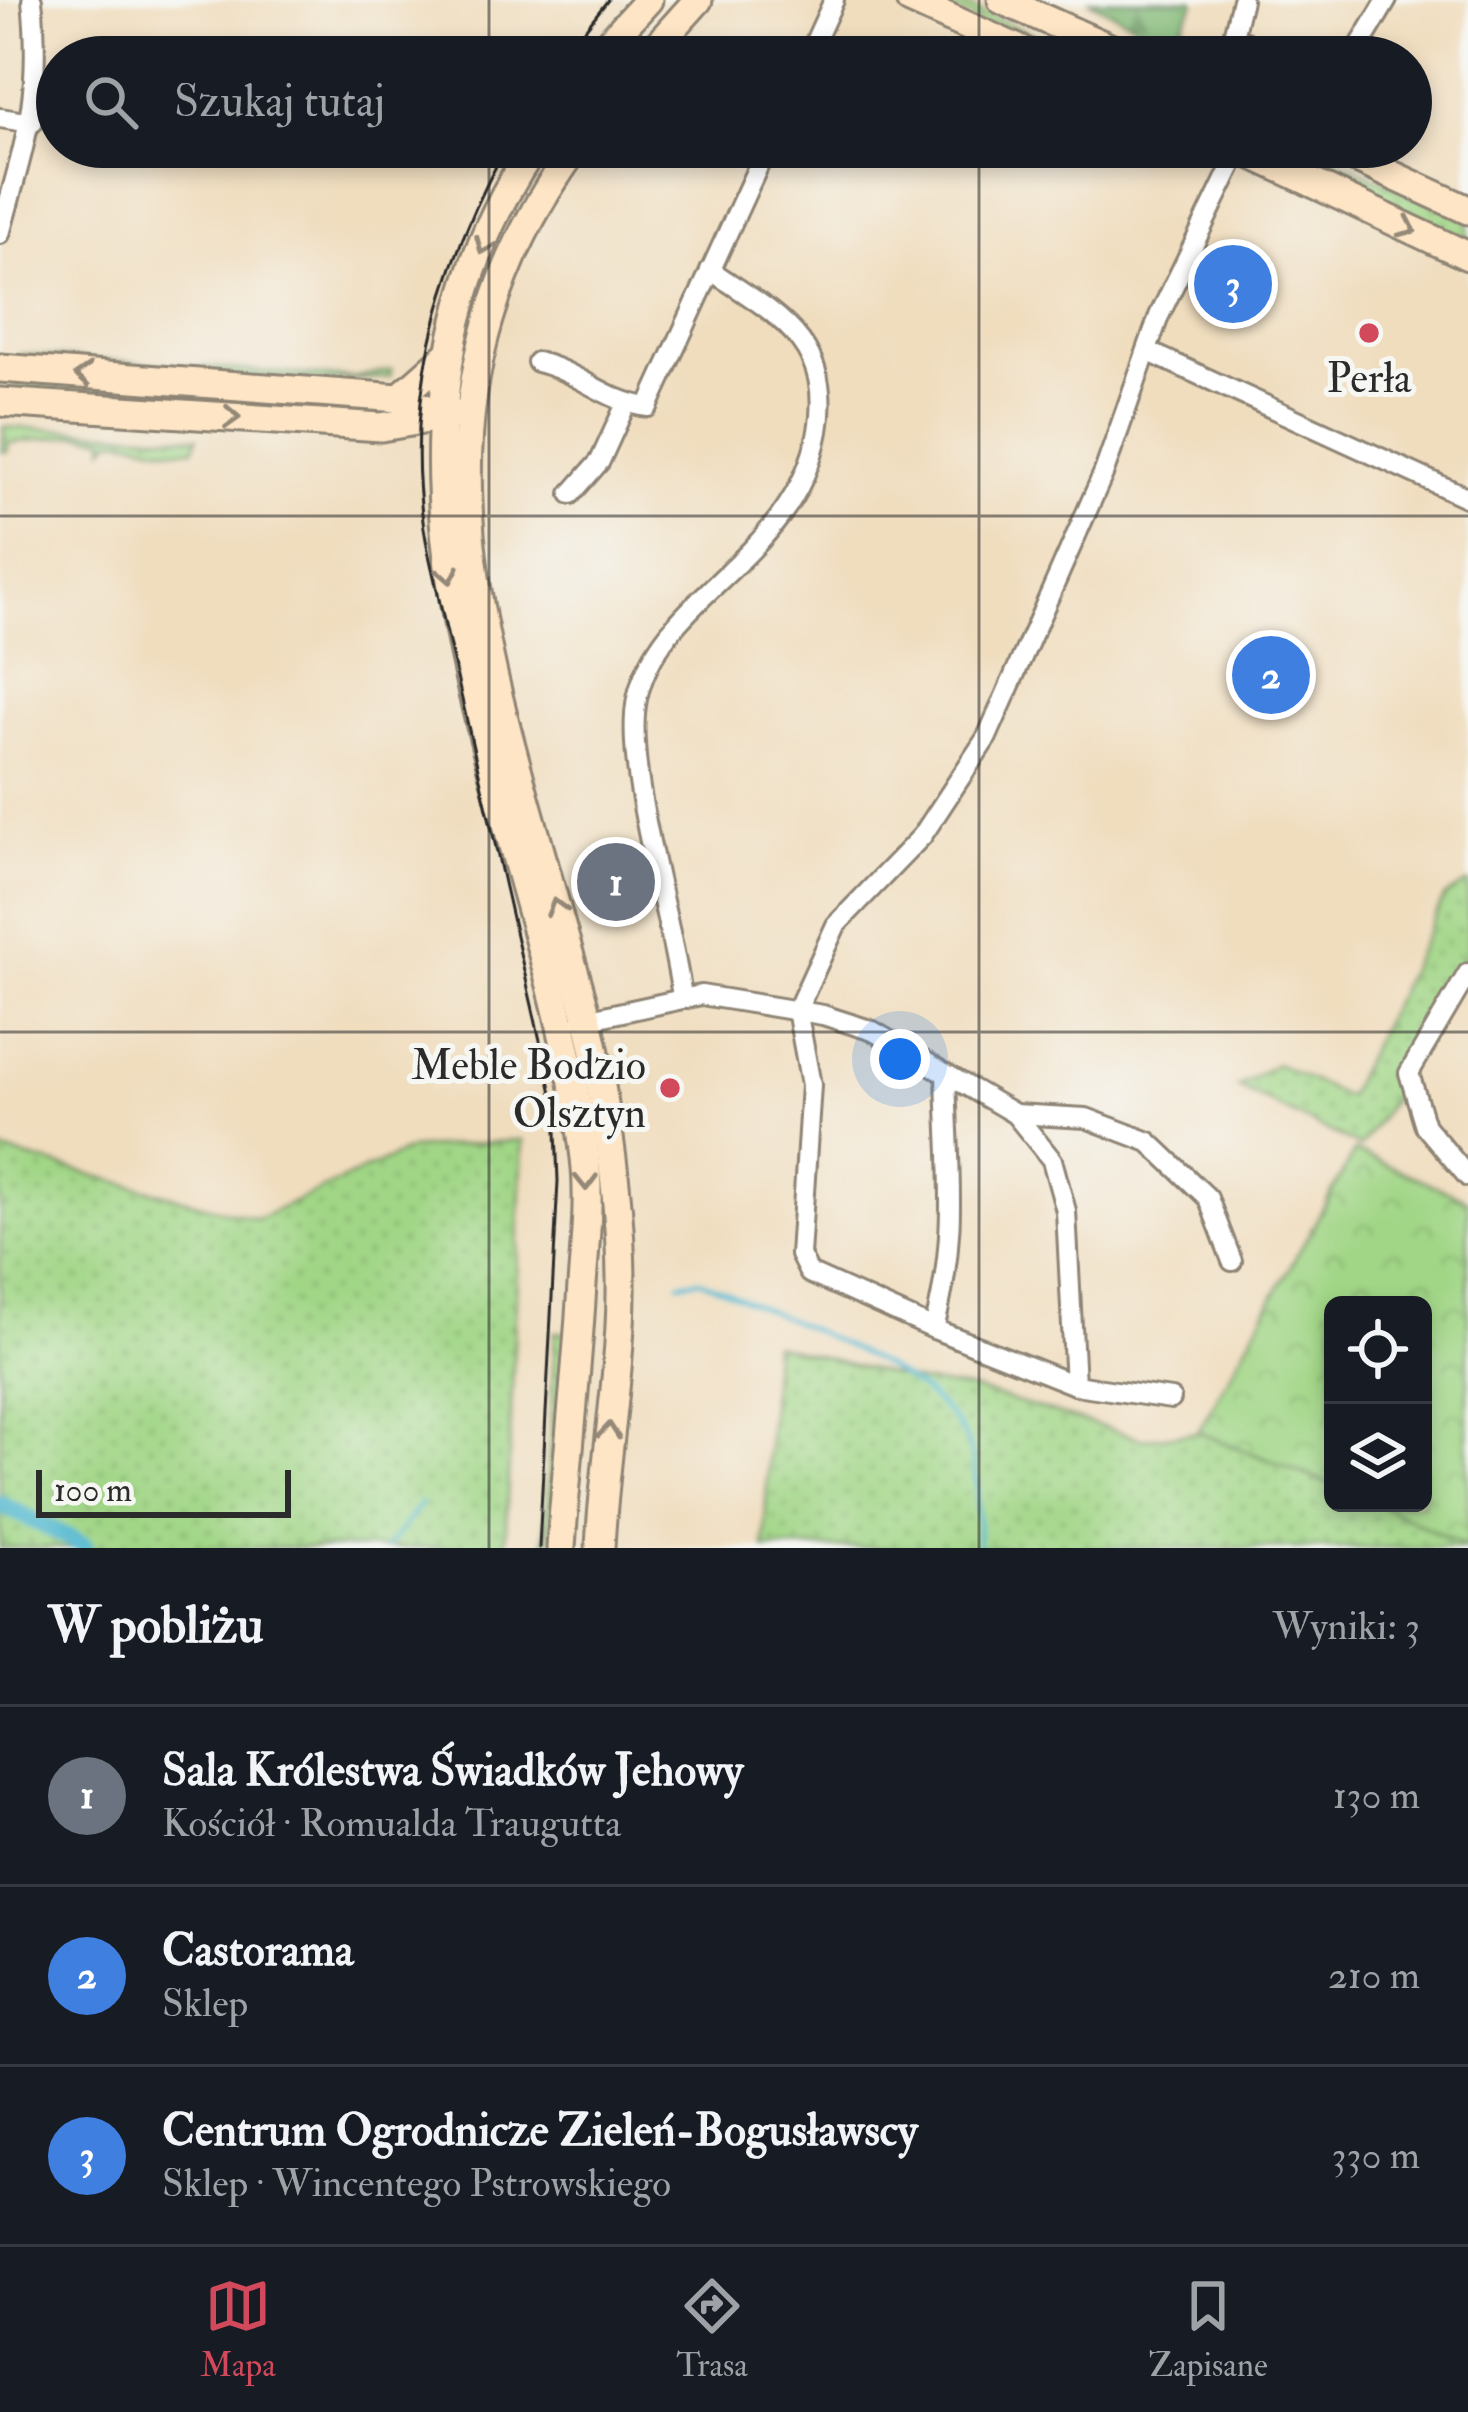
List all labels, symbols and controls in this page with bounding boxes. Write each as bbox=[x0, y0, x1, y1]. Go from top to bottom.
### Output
search box bbox=[36, 36, 1432, 168]
icon: search bbox=[78, 69, 144, 135]
text: Szukaj tutaj bbox=[174, 74, 385, 130]
one-way arrow bbox=[1396, 214, 1418, 237]
one-way arrow bbox=[474, 234, 498, 255]
pin: 3 bbox=[1194, 239, 1272, 329]
marker: Perła bbox=[1356, 320, 1382, 346]
place label: Perła bbox=[1327, 353, 1412, 405]
one-way arrow bbox=[73, 362, 92, 388]
one-way arrow bbox=[223, 404, 242, 430]
one-way arrow bbox=[435, 564, 461, 584]
pin: 2 bbox=[1232, 630, 1310, 720]
pin: 1 bbox=[577, 837, 655, 927]
one-way arrow bbox=[545, 897, 570, 918]
your location bbox=[870, 1029, 930, 1089]
place label: Meble Bodzio Olsztyn bbox=[411, 1040, 646, 1140]
marker: Meble Bodzio Olsztyn bbox=[657, 1075, 683, 1101]
one-way arrow bbox=[573, 1173, 599, 1192]
map controls bbox=[1324, 1296, 1432, 1512]
button: locate bbox=[1324, 1296, 1432, 1404]
button: layers bbox=[1324, 1404, 1432, 1512]
one-way arrow bbox=[596, 1421, 622, 1440]
scale bar bbox=[36, 1464, 291, 1517]
text: 100 m bbox=[54, 1470, 132, 1511]
text: W pobliżu bbox=[48, 1594, 263, 1658]
text: Wyniki: 3 bbox=[1273, 1602, 1420, 1651]
text: Sala Królestwa Świadków Jehowy bbox=[162, 1743, 743, 1799]
text: 1 bbox=[80, 1771, 94, 1820]
text: 130 m bbox=[1333, 1771, 1420, 1820]
text: Kościół · Romualda Traugutta bbox=[162, 1799, 621, 1848]
text: Castorama bbox=[162, 1923, 353, 1979]
text: 2 bbox=[77, 1951, 97, 2000]
text: 210 m bbox=[1328, 1951, 1420, 2000]
text: Sklep bbox=[162, 1979, 248, 2028]
text: Centrum Ogrodnicze Zieleń-Bogusławscy bbox=[162, 2103, 918, 2159]
text: 3 bbox=[80, 2131, 94, 2180]
text: 330 m bbox=[1332, 2131, 1420, 2180]
text: Sklep · Wincentego Pstrowskiego bbox=[162, 2159, 671, 2208]
tab: Mapa bbox=[200, 2273, 276, 2386]
tab: Trasa bbox=[676, 2273, 748, 2386]
tab: Zapisane bbox=[1148, 2273, 1268, 2386]

